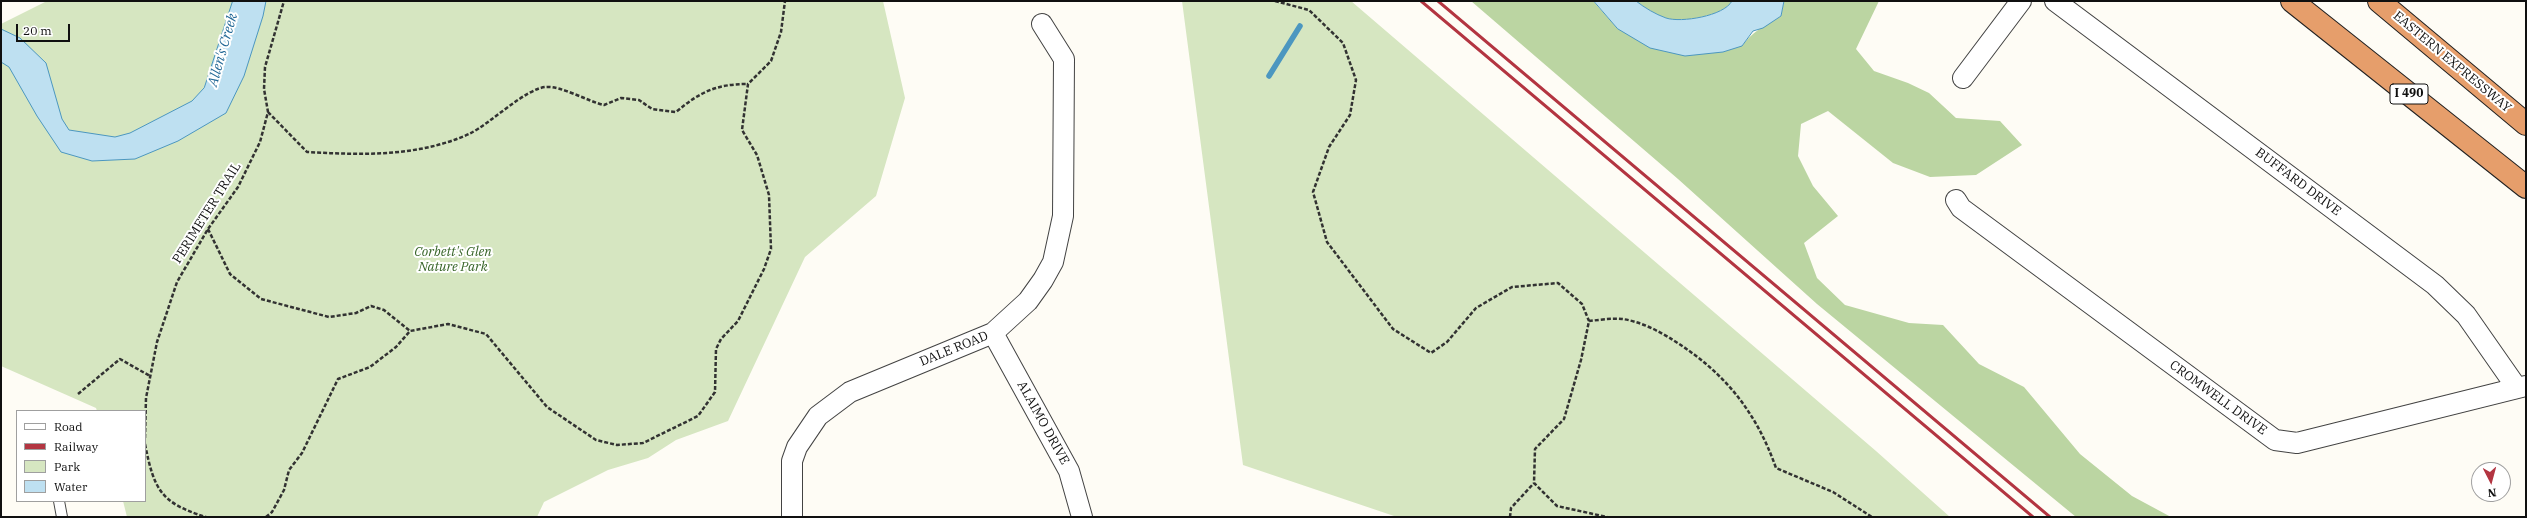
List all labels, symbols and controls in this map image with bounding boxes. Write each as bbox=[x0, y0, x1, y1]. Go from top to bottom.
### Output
street label: EASTERN EXPRESSWAY bbox=[2390, 8, 2514, 116]
water label: Allen's Creek bbox=[205, 12, 241, 88]
scale bar bbox=[18, 16, 72, 42]
text: 20 m bbox=[23, 23, 52, 38]
road number: I 490 bbox=[2390, 84, 2428, 104]
street label: BUFFARD DRIVE bbox=[2252, 145, 2344, 219]
street label: PERIMETER TRAIL bbox=[170, 160, 244, 266]
park label: Corbett's Glen Nature Park bbox=[414, 244, 492, 275]
street label: DALE ROAD bbox=[917, 328, 991, 370]
street label: CROMWELL DRIVE bbox=[2166, 357, 2270, 439]
street label: ALAIMO DRIVE bbox=[1014, 378, 1072, 468]
legend bbox=[16, 410, 146, 502]
text: Road bbox=[54, 419, 83, 434]
text: Railway bbox=[54, 439, 98, 454]
text: Park bbox=[54, 459, 80, 474]
north arrow bbox=[2471, 462, 2511, 502]
text: Water bbox=[54, 479, 87, 494]
text: N bbox=[2487, 486, 2497, 500]

